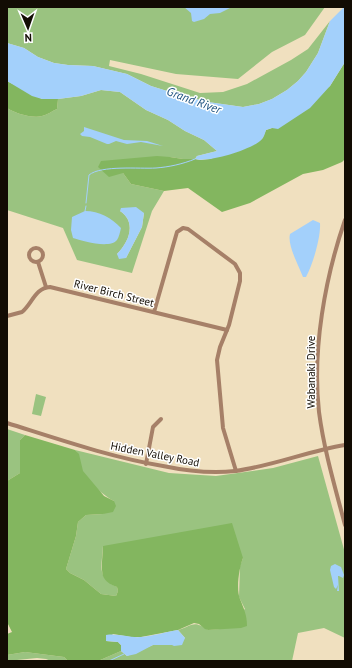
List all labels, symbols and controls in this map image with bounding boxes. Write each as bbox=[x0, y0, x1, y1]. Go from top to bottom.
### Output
north arrow bbox=[8, 8, 48, 48]
text: N bbox=[24, 31, 32, 45]
water label: Grand River bbox=[165, 83, 224, 117]
street label: River Birch Street bbox=[72, 276, 156, 310]
street label: Wabanaki Drive bbox=[304, 335, 318, 408]
street label: Hidden Valley Road bbox=[109, 439, 201, 469]

